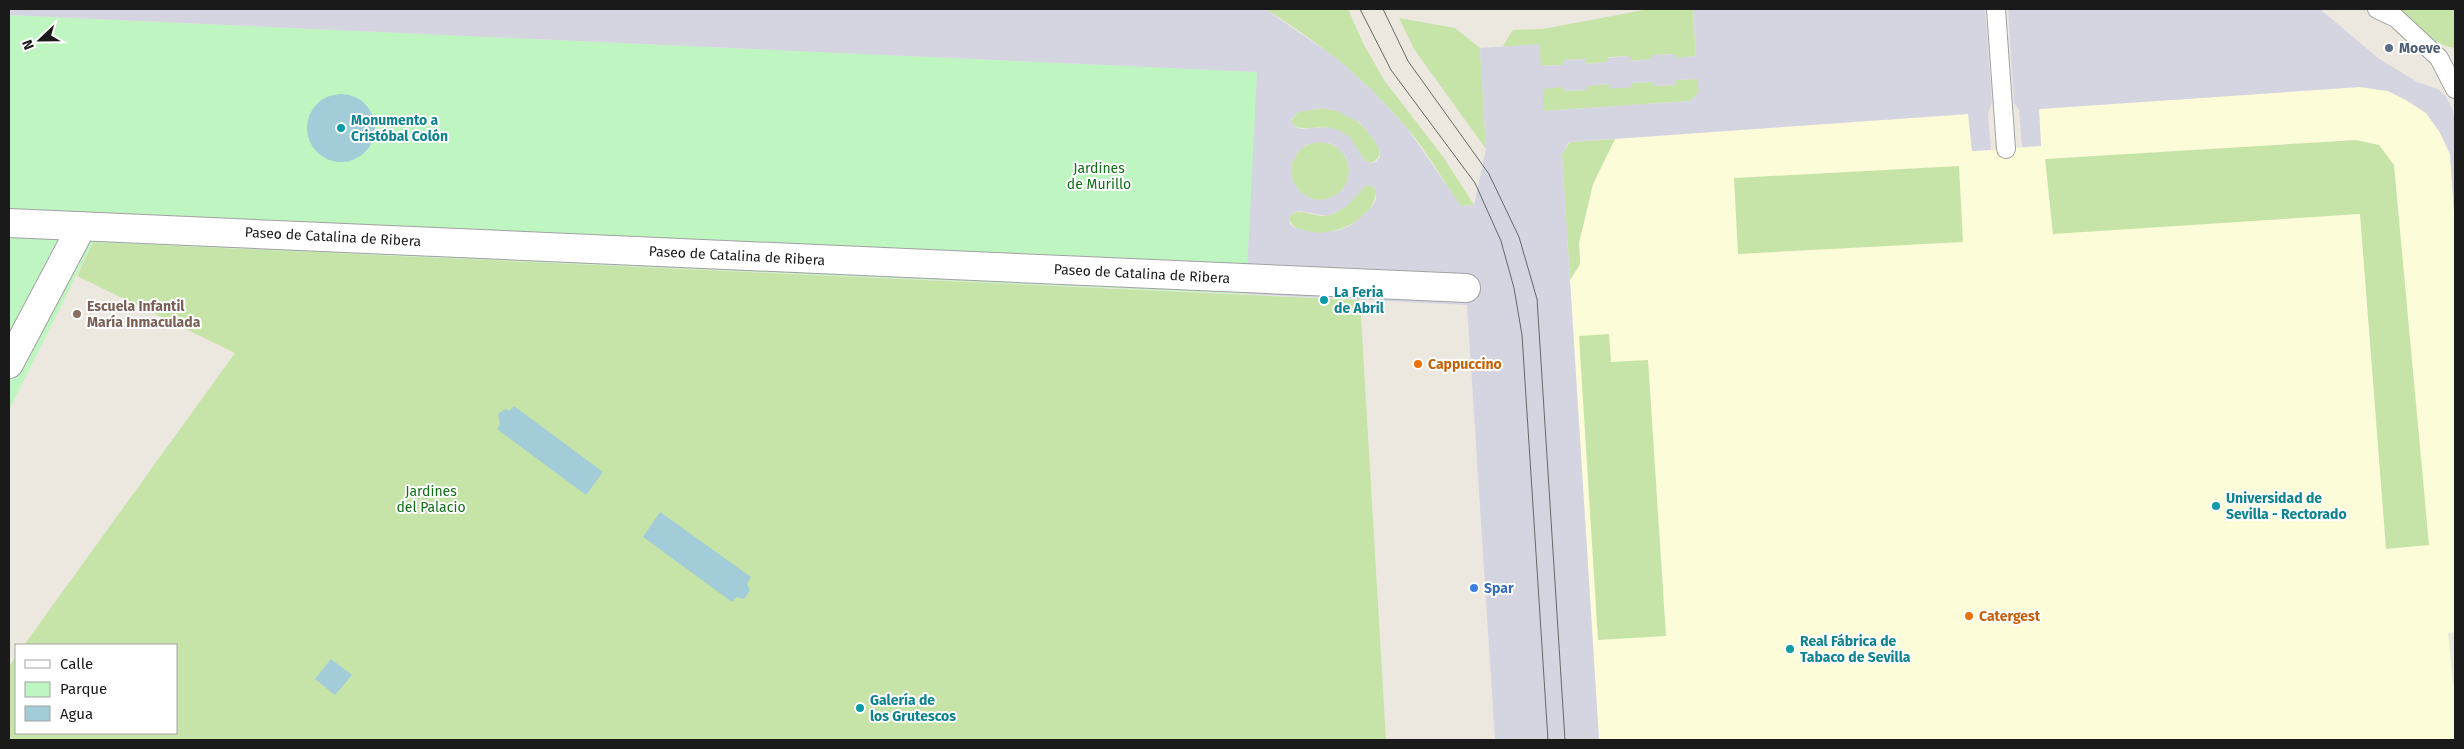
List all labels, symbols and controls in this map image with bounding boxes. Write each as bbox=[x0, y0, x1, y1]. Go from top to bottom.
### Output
north arrow bbox=[15, 15, 65, 65]
text: N bbox=[19, 37, 38, 52]
place label: Moeve bbox=[2399, 40, 2441, 57]
marker: Moeve bbox=[2383, 42, 2395, 54]
place label: Monumento a Cristóbal Colón bbox=[351, 112, 448, 145]
marker: Monumento a Cristóbal Colón bbox=[335, 122, 347, 134]
park label: Jardines de Murillo bbox=[1067, 160, 1131, 193]
street label: Paseo de Catalina de Ribera bbox=[244, 224, 422, 250]
street label: Paseo de Catalina de Ribera bbox=[648, 243, 826, 269]
street label: Paseo de Catalina de Ribera bbox=[1053, 261, 1231, 287]
place label: La Feria de Abril bbox=[1334, 284, 1385, 317]
marker: La Feria de Abril bbox=[1318, 294, 1330, 306]
place label: Escuela Infantil María Inmaculada bbox=[87, 298, 201, 331]
marker: Escuela Infantil María Inmaculada bbox=[71, 308, 83, 320]
place label: Cappuccino bbox=[1428, 356, 1502, 373]
marker: Cappuccino bbox=[1412, 358, 1424, 370]
park label: Jardines del Palacio bbox=[396, 483, 466, 516]
place label: Universidad de Sevilla - Rectorado bbox=[2226, 490, 2347, 523]
marker: Universidad de Sevilla - Rectorado bbox=[2210, 500, 2222, 512]
place label: Spar bbox=[1484, 580, 1514, 597]
marker: Spar bbox=[1468, 582, 1480, 594]
place label: Catergest bbox=[1979, 608, 2041, 625]
marker: Catergest bbox=[1963, 610, 1975, 622]
place label: Real Fábrica de Tabaco de Sevilla bbox=[1800, 633, 1911, 666]
marker: Real Fábrica de Tabaco de Sevilla bbox=[1784, 643, 1796, 655]
legend bbox=[15, 644, 178, 734]
text: Calle bbox=[60, 655, 93, 673]
text: Parque bbox=[60, 680, 107, 698]
place label: Galería de los Grutescos bbox=[870, 692, 956, 725]
marker: Galería de los Grutescos bbox=[854, 702, 866, 714]
text: Agua bbox=[60, 705, 93, 723]

